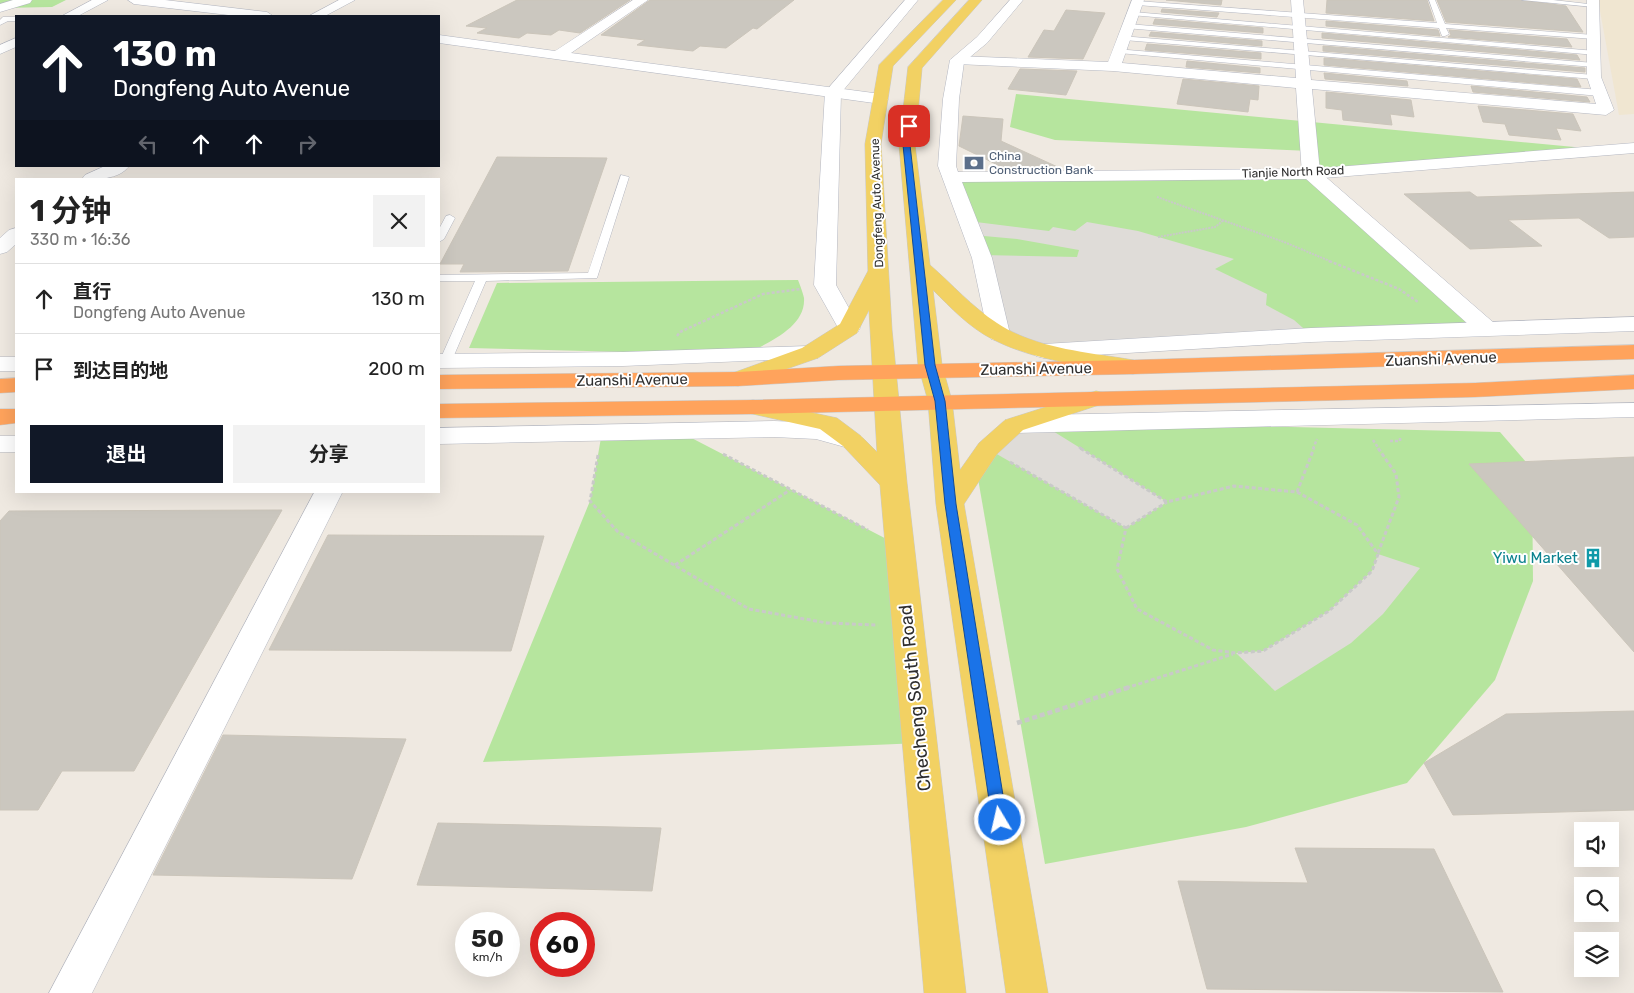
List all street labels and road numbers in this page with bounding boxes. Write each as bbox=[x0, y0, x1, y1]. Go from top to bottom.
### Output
street label: Dongfeng Auto Avenue bbox=[868, 138, 886, 268]
street label: Tianjie North Road bbox=[1242, 163, 1344, 181]
street label: Zuanshi Avenue bbox=[1385, 348, 1497, 370]
street label: Zuanshi Avenue bbox=[980, 359, 1092, 379]
street label: Zuanshi Avenue bbox=[576, 370, 688, 390]
street label: Checheng South Road bbox=[894, 604, 936, 792]

